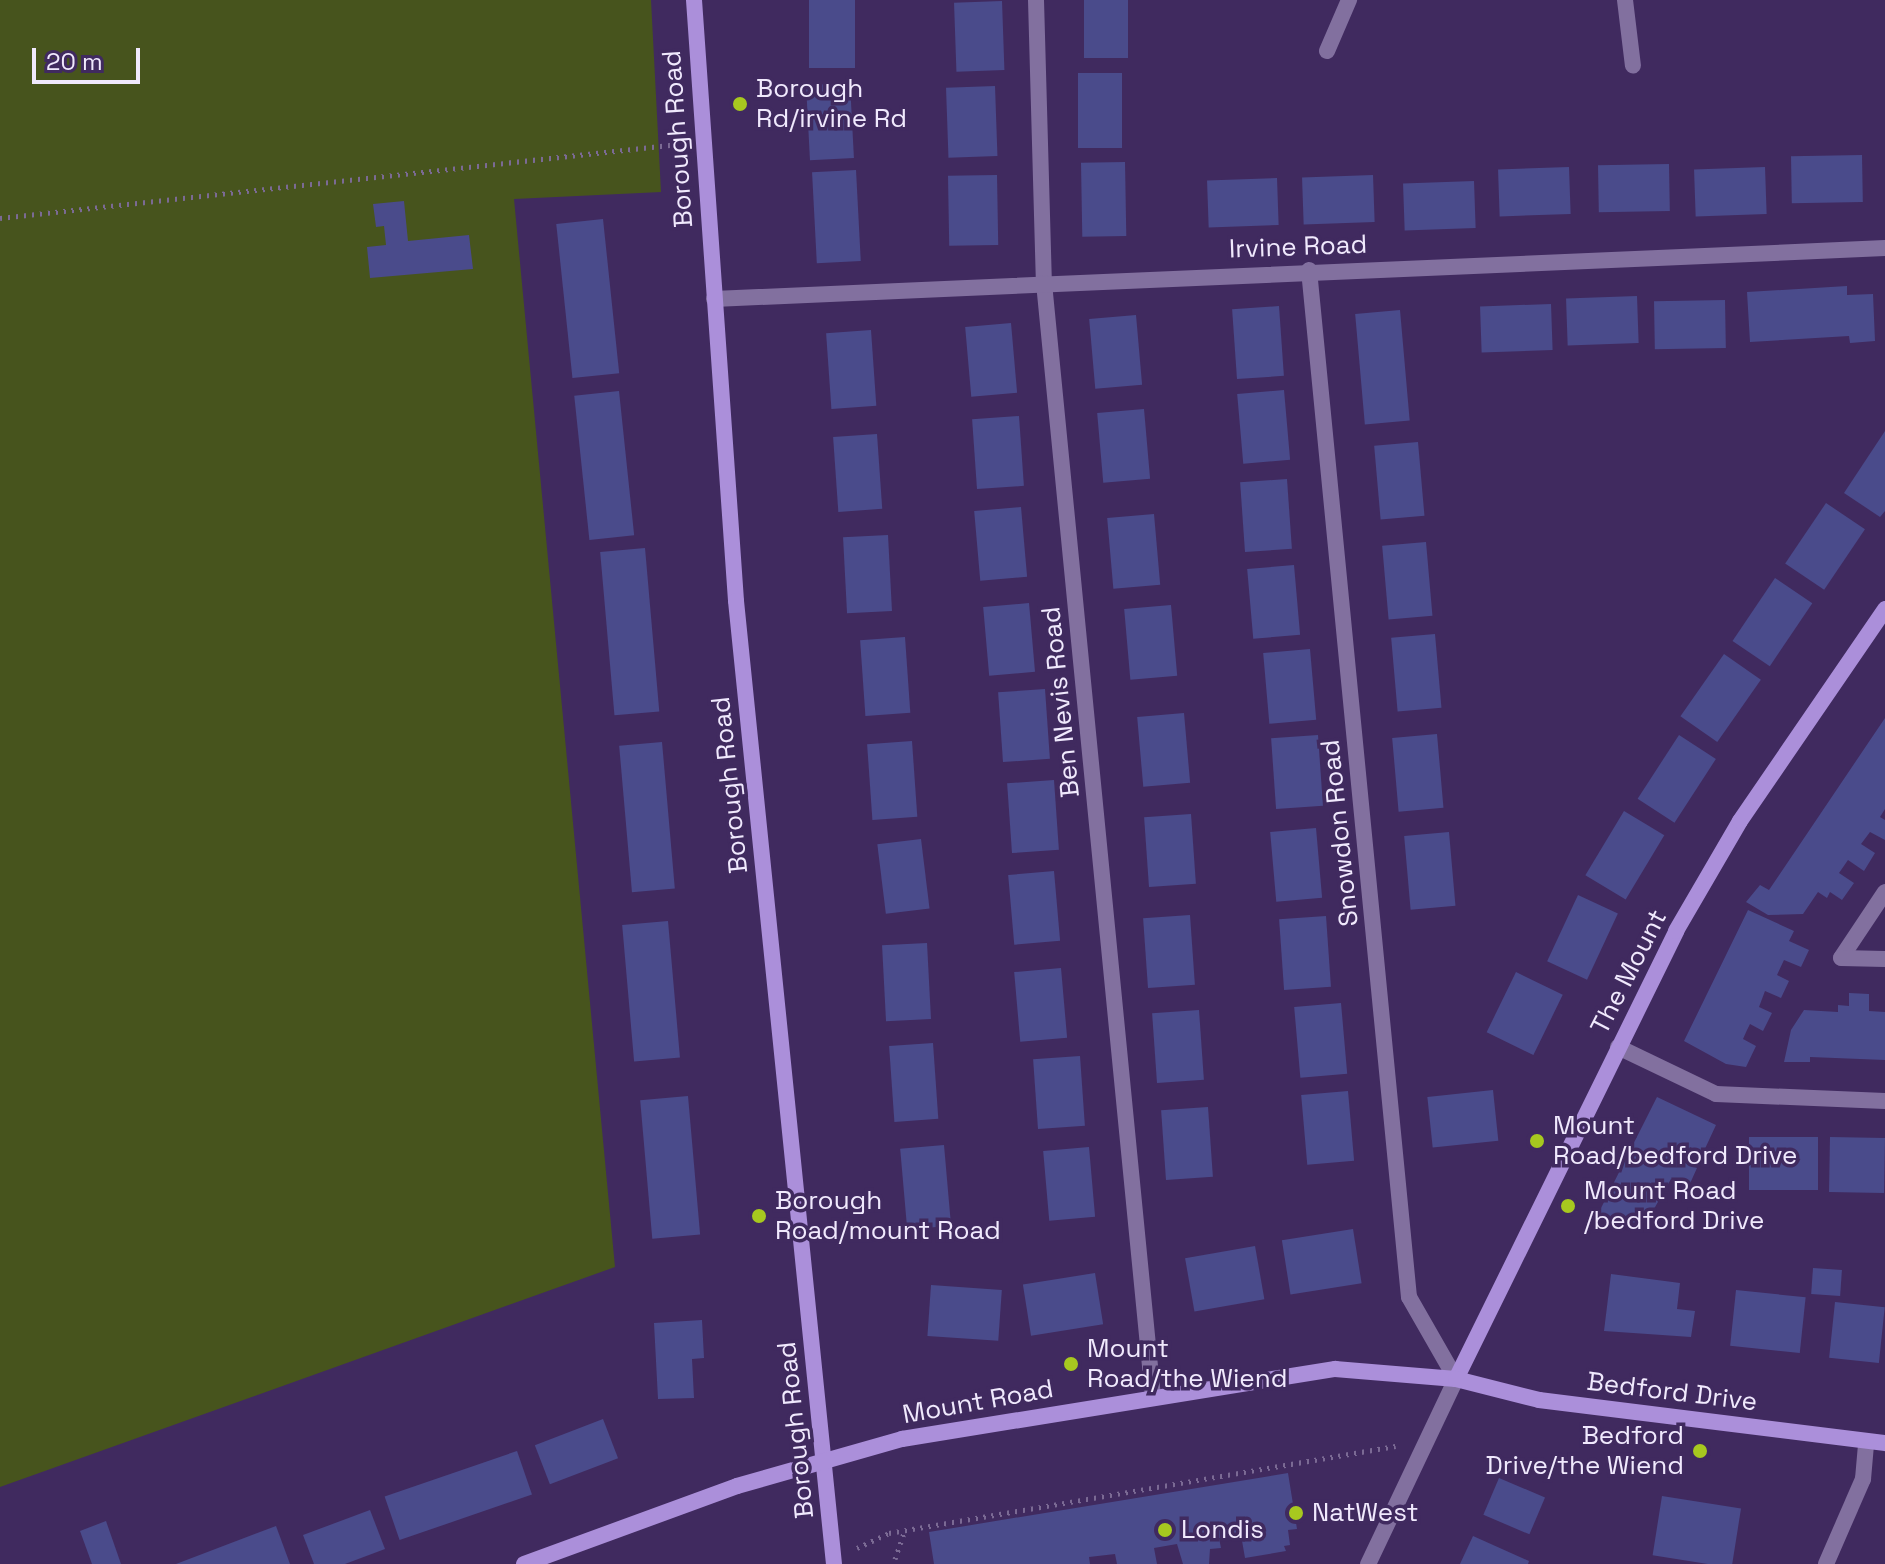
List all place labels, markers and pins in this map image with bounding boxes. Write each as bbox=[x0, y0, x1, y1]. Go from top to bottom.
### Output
place label: Borough Rd/irvine Rd bbox=[756, 73, 907, 134]
marker: Borough Rd/irvine Rd bbox=[731, 95, 749, 113]
place label: Mount Road/bedford Drive bbox=[1553, 1110, 1797, 1172]
marker: Mount Road/bedford Drive bbox=[1528, 1132, 1546, 1150]
place label: Mount Road /bedford Drive bbox=[1584, 1175, 1764, 1236]
place label: Borough Road/mount Road bbox=[775, 1185, 1001, 1246]
marker: Mount Road /bedford Drive bbox=[1559, 1197, 1577, 1215]
marker: Borough Road/mount Road bbox=[750, 1207, 768, 1225]
place label: Mount Road/the Wiend bbox=[1087, 1333, 1288, 1394]
marker: Mount Road/the Wiend bbox=[1062, 1355, 1080, 1373]
place label: Bedford Drive/the Wiend bbox=[1485, 1420, 1684, 1482]
marker: Bedford Drive/the Wiend bbox=[1691, 1442, 1709, 1460]
place label: NatWest bbox=[1312, 1497, 1418, 1529]
marker: NatWest bbox=[1287, 1504, 1305, 1522]
place label: Londis bbox=[1181, 1514, 1264, 1546]
marker: Londis bbox=[1156, 1521, 1174, 1539]

